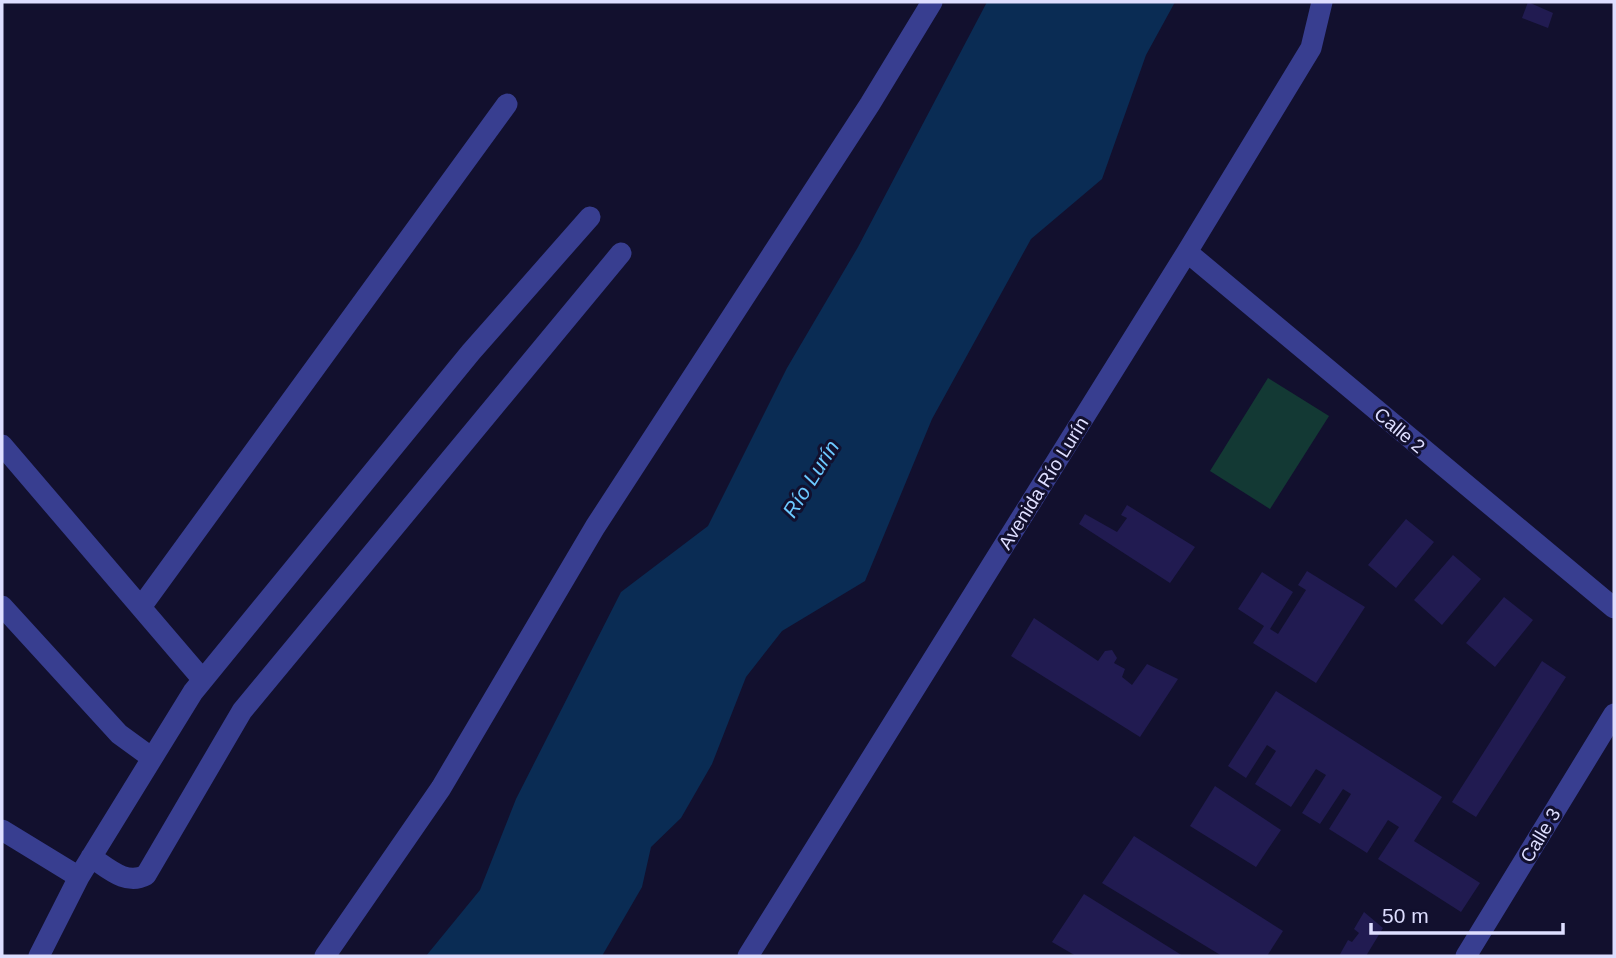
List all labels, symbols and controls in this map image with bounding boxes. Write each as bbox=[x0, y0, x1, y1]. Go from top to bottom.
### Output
street label: Calle 2 bbox=[1370, 403, 1429, 457]
street label: Avenida Río Lurín bbox=[994, 413, 1093, 553]
water label: Río Lurín bbox=[778, 436, 843, 521]
street label: Calle 3 bbox=[1516, 804, 1565, 866]
scale bar bbox=[1371, 892, 1564, 936]
text: 50 m bbox=[1382, 904, 1429, 927]

